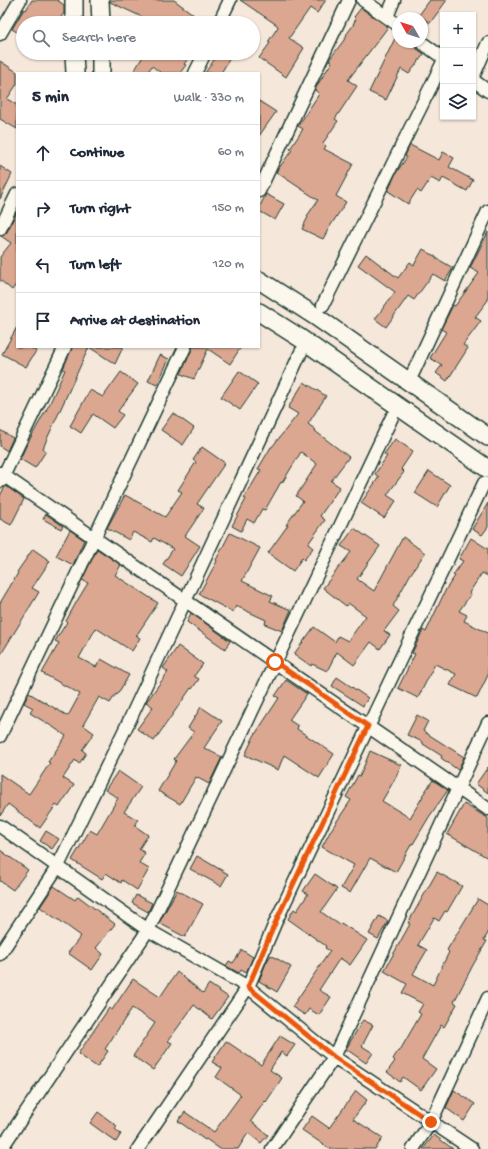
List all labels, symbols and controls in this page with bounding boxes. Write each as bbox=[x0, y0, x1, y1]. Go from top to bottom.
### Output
north arrow bbox=[392, 12, 428, 48]
map controls bbox=[440, 12, 476, 120]
button: + bbox=[440, 12, 476, 48]
search box bbox=[16, 16, 260, 60]
icon: search bbox=[30, 27, 52, 49]
text: Search here bbox=[62, 29, 136, 47]
button: − bbox=[440, 48, 476, 84]
button: layers bbox=[440, 84, 476, 120]
text: 5 min bbox=[32, 88, 69, 108]
text: Walk · 330 m bbox=[174, 91, 244, 106]
icon: ahead bbox=[32, 142, 54, 164]
text: Continue bbox=[70, 144, 124, 162]
text: 60 m bbox=[218, 145, 244, 160]
icon: right bbox=[32, 198, 54, 220]
text: Turn right bbox=[70, 200, 130, 218]
text: 150 m bbox=[212, 201, 244, 216]
icon: left bbox=[32, 254, 54, 276]
text: Turn left bbox=[70, 256, 121, 274]
text: 120 m bbox=[213, 257, 244, 272]
icon: arrive bbox=[32, 310, 54, 332]
text: Arrive at destination bbox=[70, 312, 200, 330]
route start bbox=[266, 653, 284, 671]
route end bbox=[422, 1113, 440, 1131]

